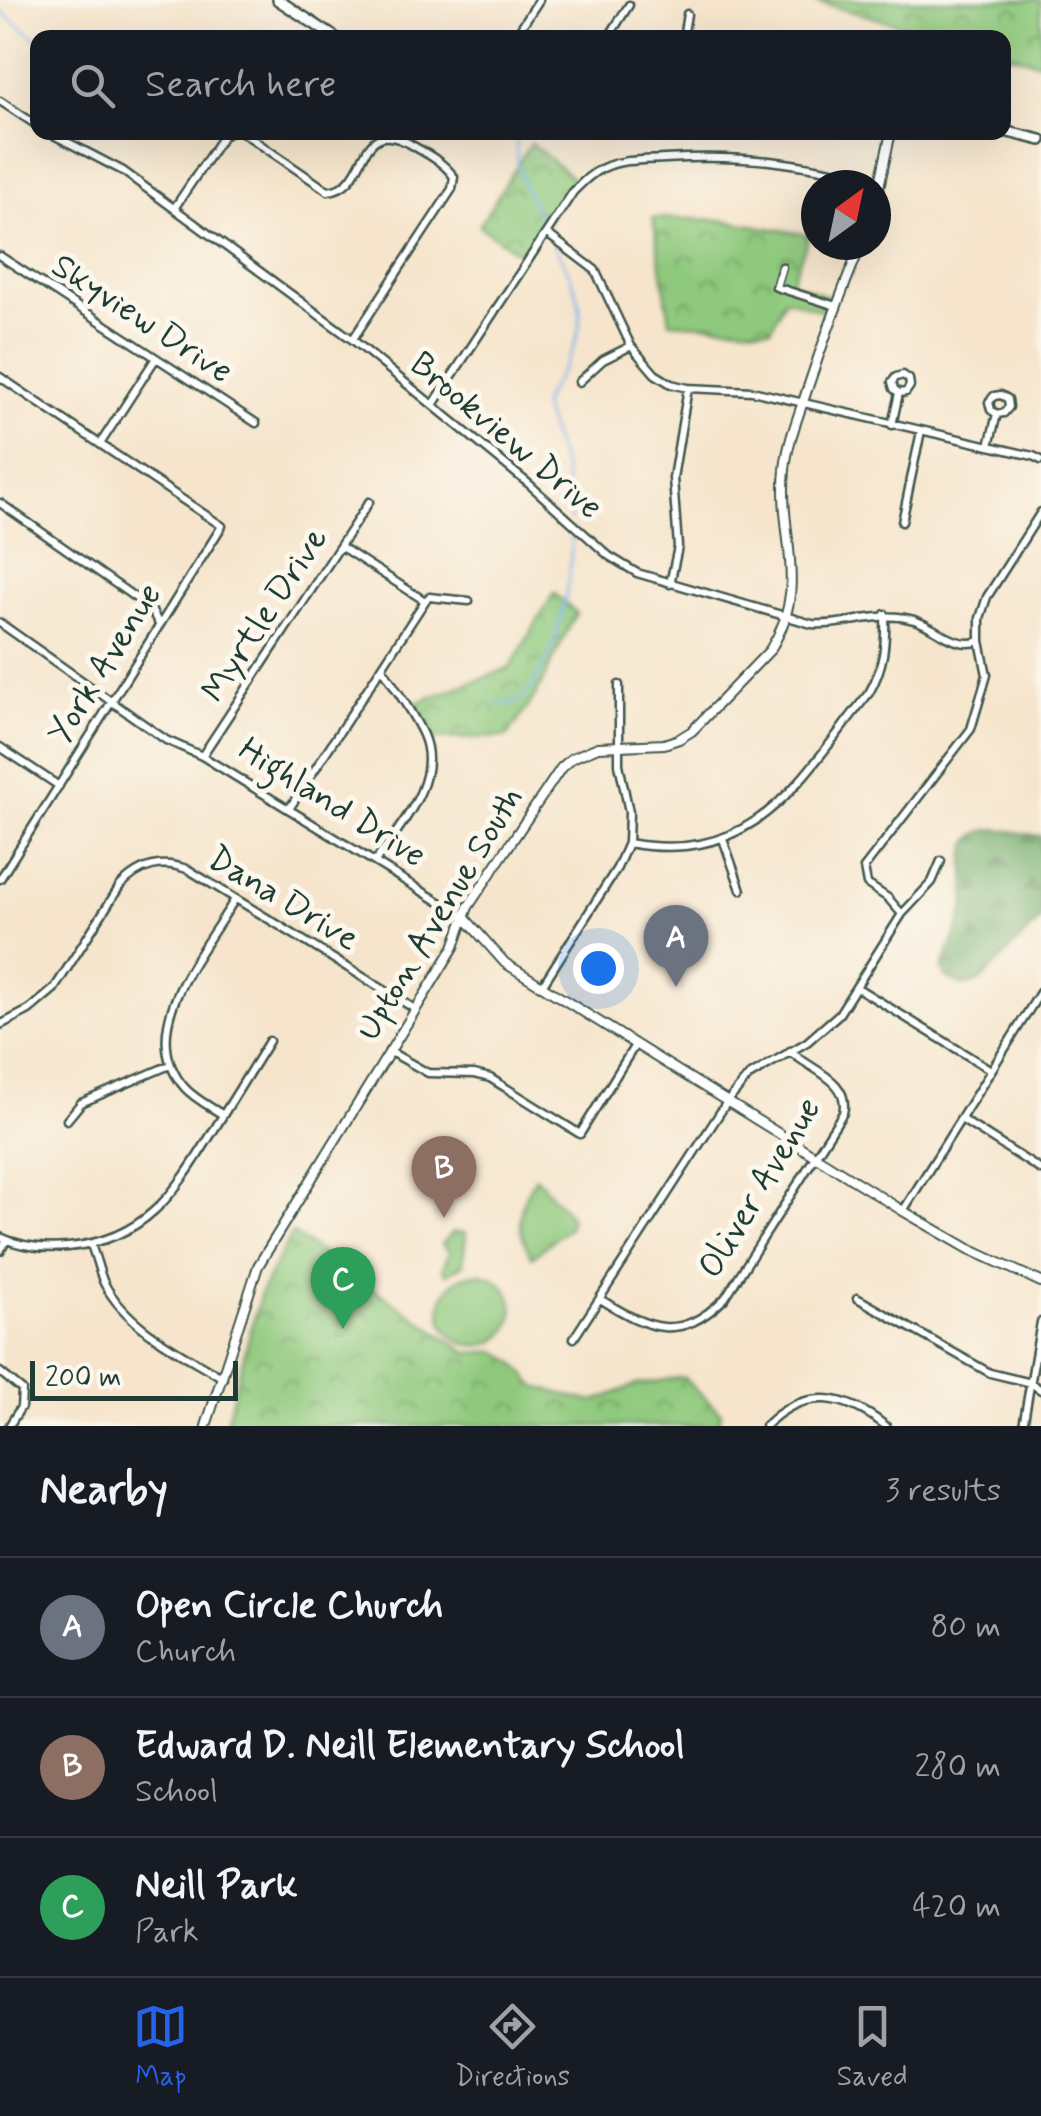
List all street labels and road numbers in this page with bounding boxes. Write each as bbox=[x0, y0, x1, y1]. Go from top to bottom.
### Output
street label: Skyview Drive bbox=[43, 243, 241, 395]
street label: Brookview Drive bbox=[400, 342, 612, 530]
street label: Myrtle Drive bbox=[191, 519, 339, 711]
street label: York Avenue bbox=[37, 575, 173, 753]
street label: Highland Drive bbox=[227, 727, 434, 882]
street label: Upton Avenue South bbox=[346, 778, 534, 1050]
street label: Dana Drive bbox=[199, 836, 367, 962]
street label: Oliver Avenue bbox=[688, 1089, 832, 1287]

